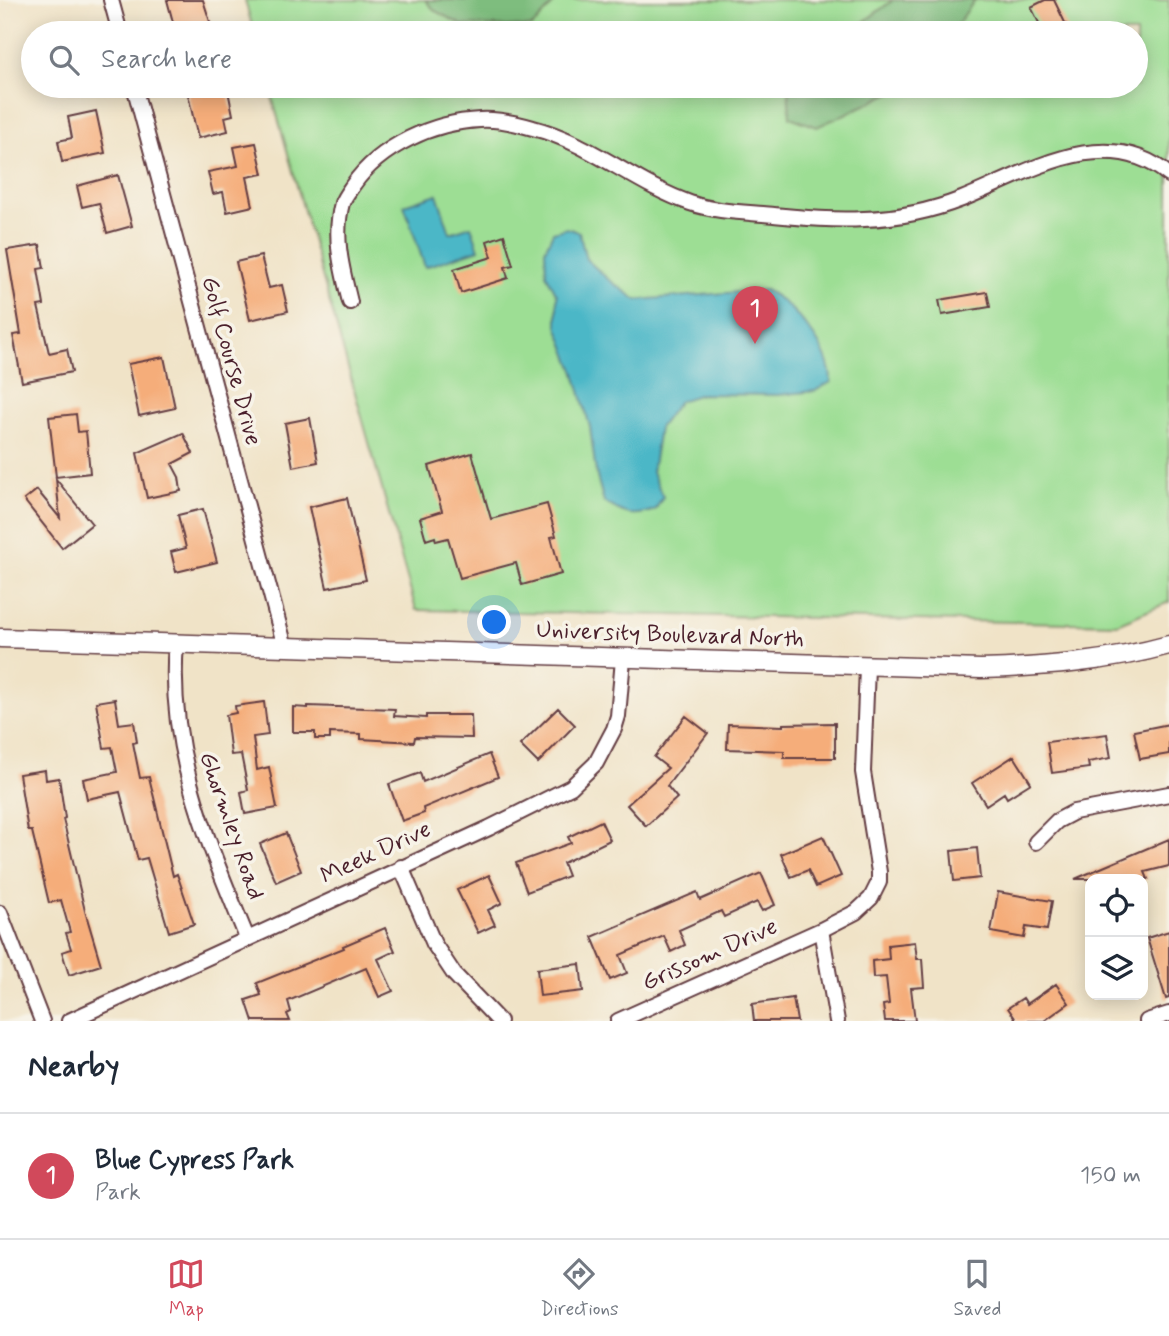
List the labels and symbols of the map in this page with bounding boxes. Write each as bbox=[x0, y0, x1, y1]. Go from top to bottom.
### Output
street label: Golf Course Drive bbox=[194, 273, 268, 449]
pin: 1 bbox=[732, 286, 778, 344]
your location bbox=[477, 605, 511, 639]
street label: University Boulevard North bbox=[536, 615, 804, 655]
street label: Ghormley Road bbox=[191, 748, 271, 904]
street label: Meek Drive bbox=[316, 814, 436, 892]
street label: Grissom Drive bbox=[637, 911, 783, 999]

